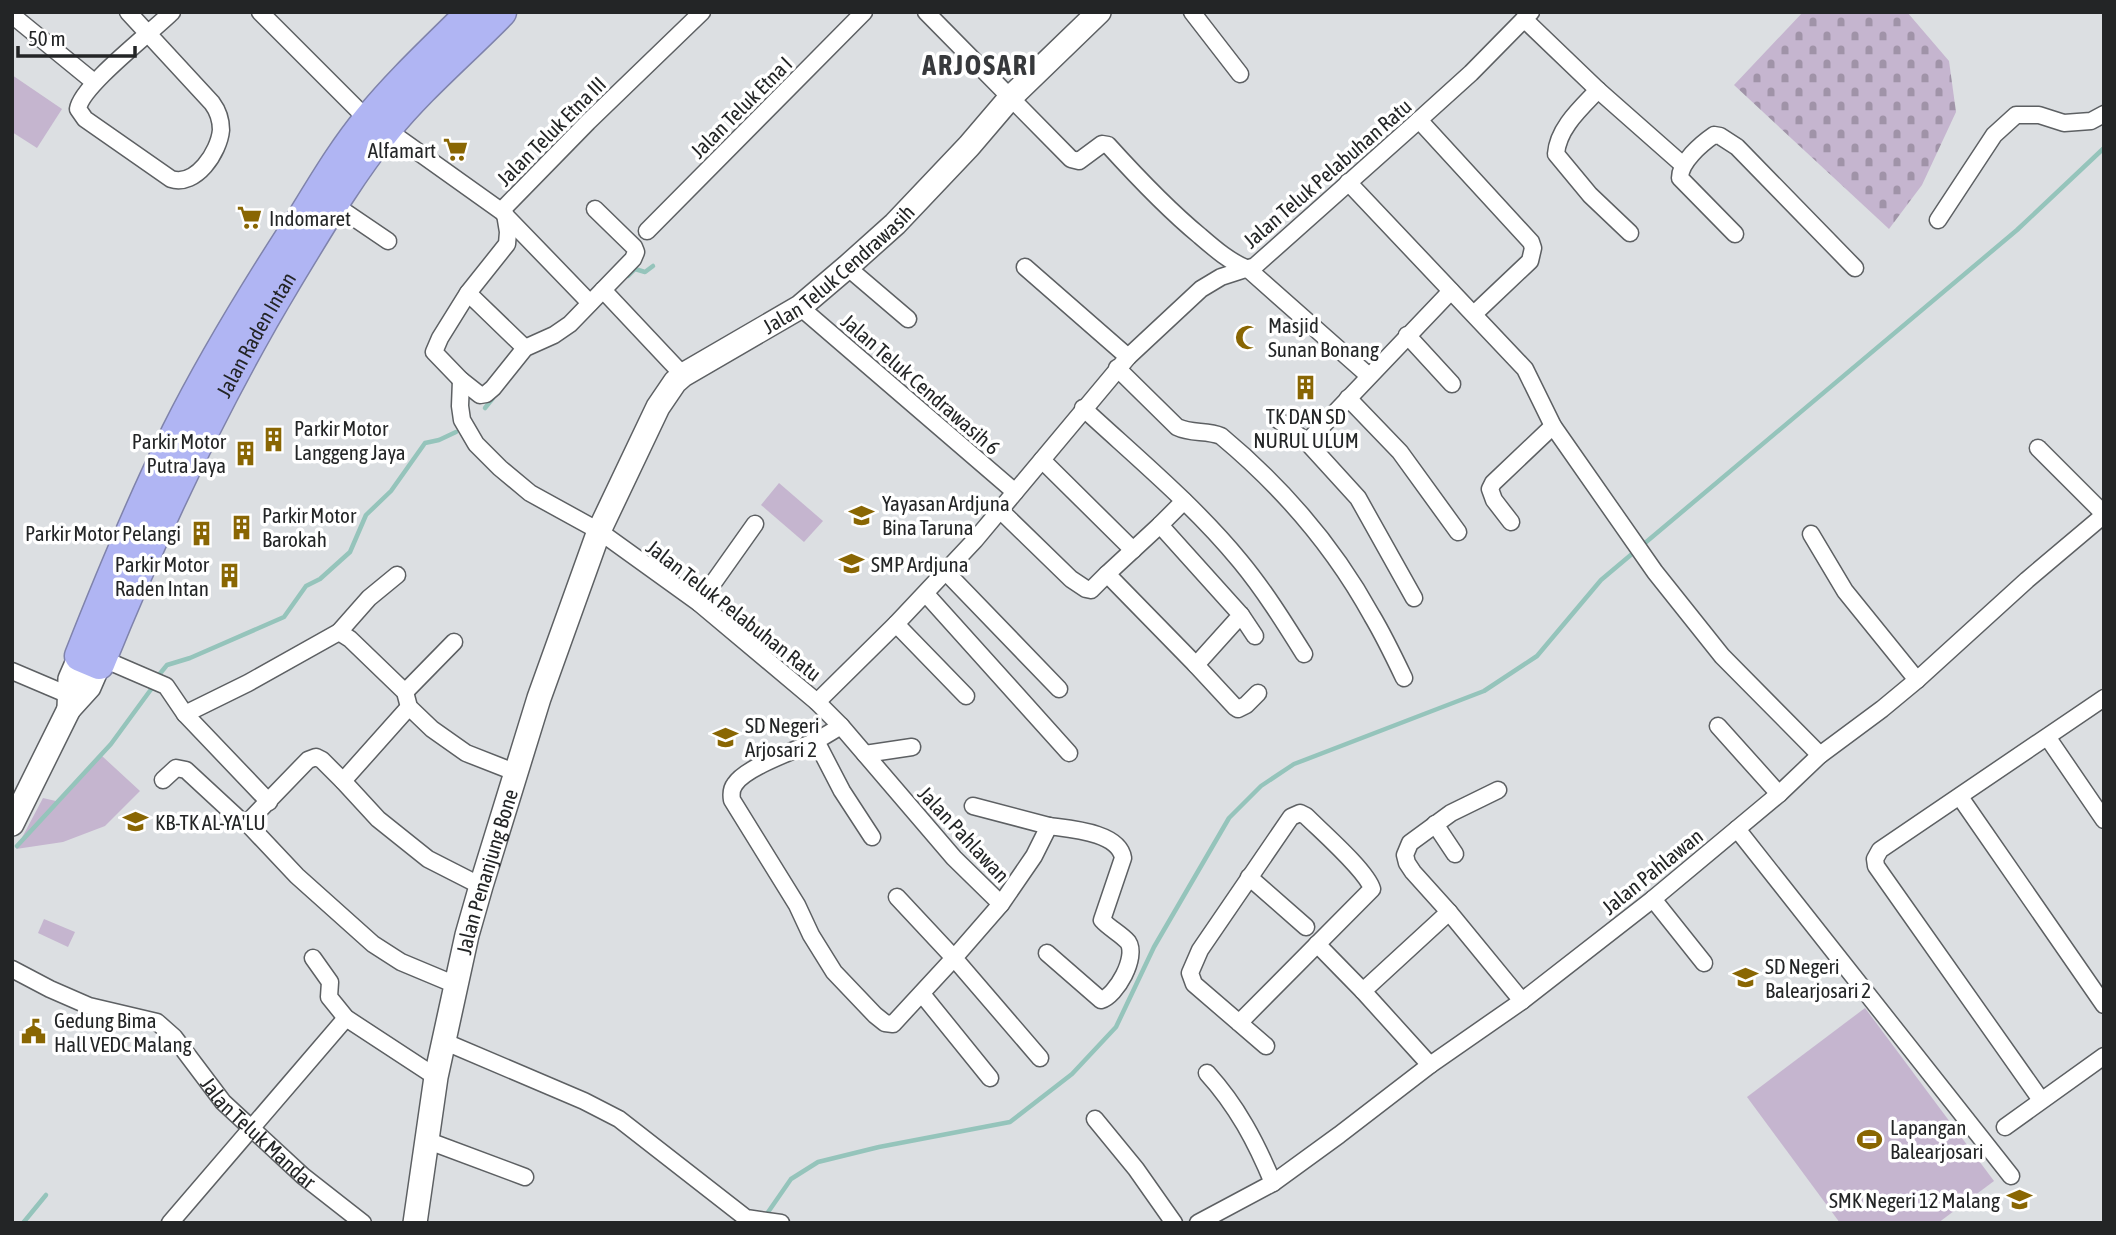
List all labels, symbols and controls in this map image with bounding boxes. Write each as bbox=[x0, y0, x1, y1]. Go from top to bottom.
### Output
scale bar bbox=[18, 14, 135, 58]
text: 50 m bbox=[28, 26, 66, 50]
district label: ARJOSARI bbox=[921, 49, 1038, 81]
street label: Jalan Teluk Etna I bbox=[685, 51, 797, 163]
street label: Jalan Teluk Etna III bbox=[492, 72, 610, 190]
street label: Jalan Teluk Pelabuhan Ratu bbox=[1238, 94, 1416, 252]
supermarket icon: Alfamart bbox=[442, 136, 470, 164]
place label: Alfamart bbox=[368, 138, 436, 162]
street label: Jalan Teluk Cendrawasih bbox=[758, 200, 919, 338]
supermarket icon: Indomaret bbox=[235, 204, 263, 232]
place label: Indomaret bbox=[269, 206, 351, 230]
street label: Jalan Raden Intan bbox=[211, 268, 300, 401]
street label: Jalan Teluk Cendrawasih 6 bbox=[837, 309, 1005, 459]
place label: Masjid Sunan Bonang bbox=[1268, 313, 1379, 361]
mosque icon: Masjid Sunan Bonang bbox=[1234, 323, 1262, 351]
building icon: TK DAN SD NURUL ULUM bbox=[1292, 373, 1320, 401]
place label: TK DAN SD NURUL ULUM bbox=[1253, 404, 1359, 452]
place label: Parkir Motor Langgeng Jaya bbox=[294, 416, 406, 464]
building icon: Parkir Motor Langgeng Jaya bbox=[260, 426, 288, 454]
place label: Parkir Motor Putra Jaya bbox=[132, 429, 227, 477]
building icon: Parkir Motor Putra Jaya bbox=[232, 439, 260, 467]
place label: Yayasan Ardjuna Bina Taruna bbox=[882, 491, 1010, 539]
school or university icon: Yayasan Ardjuna Bina Taruna bbox=[848, 501, 876, 529]
place label: Parkir Motor Barokah bbox=[262, 503, 357, 551]
building icon: Parkir Motor Barokah bbox=[228, 513, 256, 541]
building icon: Parkir Motor Pelangi bbox=[187, 519, 215, 547]
place label: Parkir Motor Pelangi bbox=[25, 521, 181, 545]
street label: Jalan Teluk Pelabuhan Ratu bbox=[642, 534, 826, 686]
school or university icon: SMP Ardjuna bbox=[837, 550, 865, 578]
place label: Parkir Motor Raden Intan bbox=[115, 552, 210, 600]
place label: SMP Ardjuna bbox=[871, 552, 968, 576]
building icon: Parkir Motor Raden Intan bbox=[215, 562, 243, 590]
place label: SD Negeri Arjosari 2 bbox=[745, 713, 820, 761]
school or university icon: SD Negeri Arjosari 2 bbox=[711, 723, 739, 751]
street label: Jalan Pahlawan bbox=[914, 781, 1014, 887]
street label: Jalan Penanjung Bone bbox=[451, 786, 522, 957]
school or university icon: KB-TK AL-YA'LU bbox=[121, 808, 149, 836]
place label: KB-TK AL-YA'LU bbox=[155, 810, 266, 834]
street label: Jalan Pahlawan bbox=[1597, 823, 1707, 919]
place label: SD Negeri Balearjosari 2 bbox=[1765, 954, 1871, 1002]
school or university icon: SD Negeri Balearjosari 2 bbox=[1731, 964, 1759, 992]
place label: Gedung Bima Hall VEDC Malang bbox=[54, 1008, 192, 1056]
public building icon: Gedung Bima Hall VEDC Malang bbox=[20, 1018, 48, 1046]
street label: Jalan Teluk Mandar bbox=[196, 1072, 321, 1194]
place label: Lapangan Balearjosari bbox=[1890, 1115, 1983, 1163]
sports icon: Lapangan Balearjosari bbox=[1856, 1125, 1884, 1153]
school or university icon: SMK Negeri 12 Malang bbox=[2006, 1186, 2034, 1214]
place label: SMK Negeri 12 Malang bbox=[1829, 1188, 2000, 1212]

